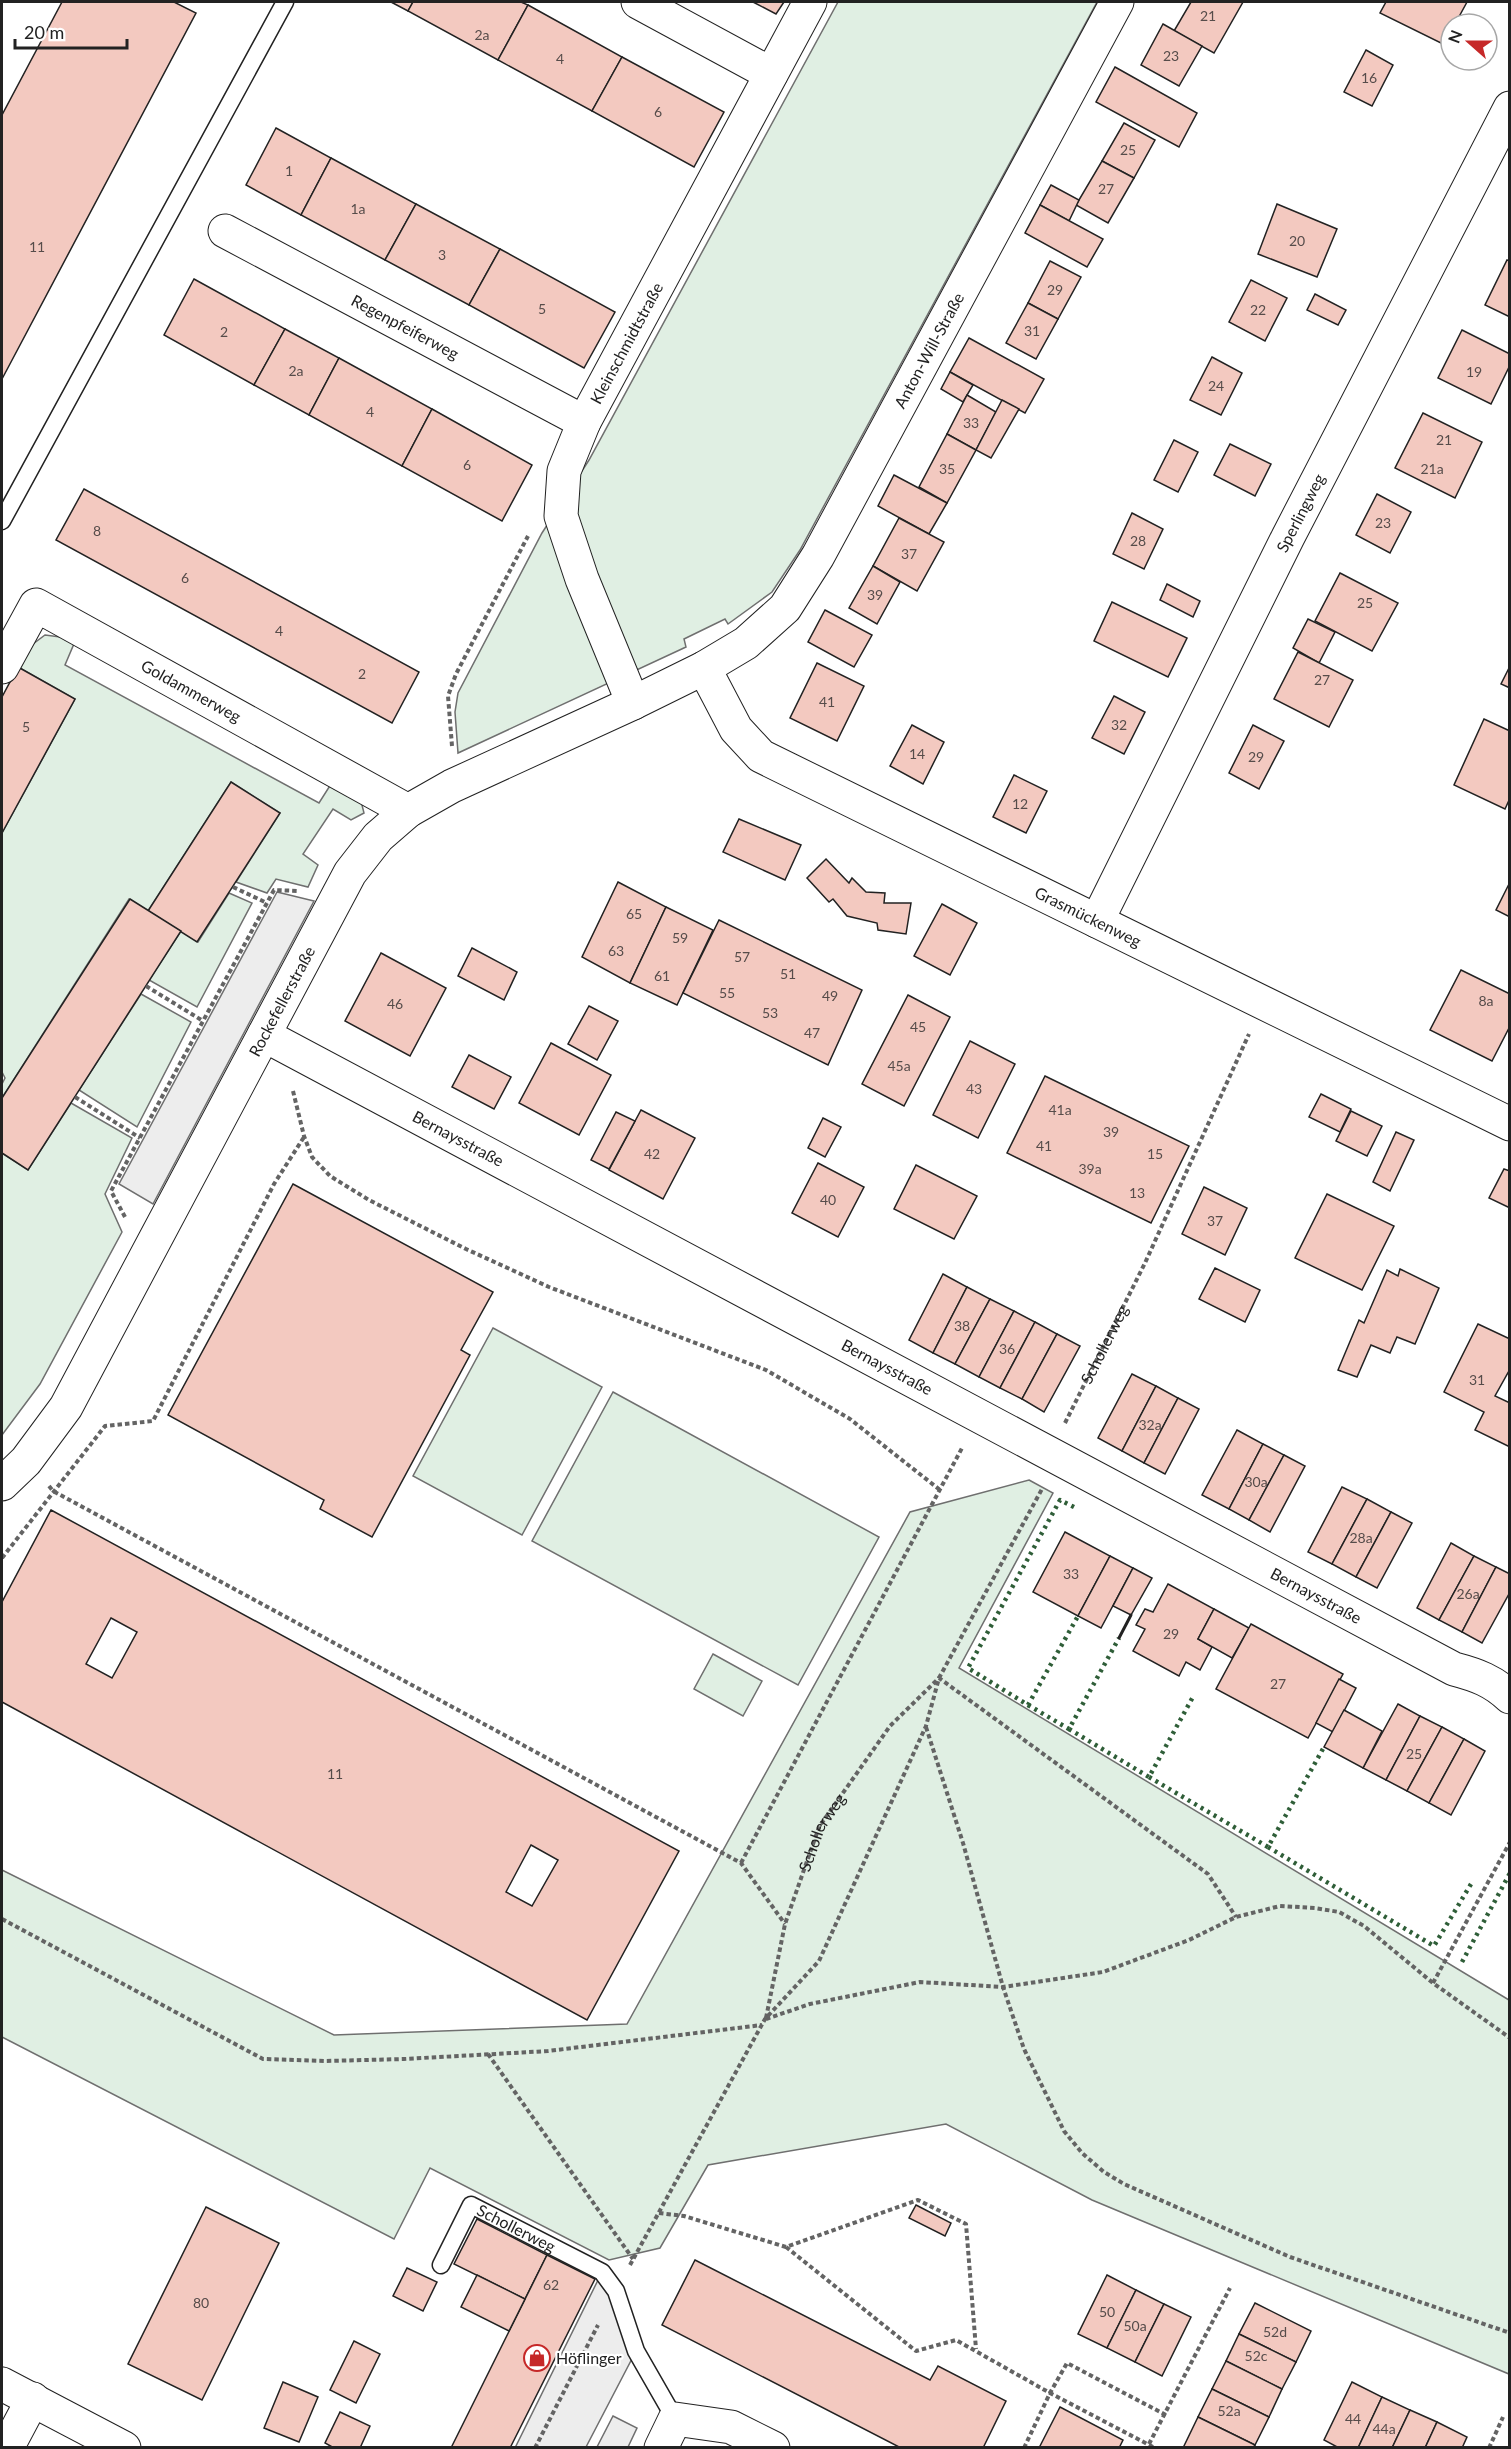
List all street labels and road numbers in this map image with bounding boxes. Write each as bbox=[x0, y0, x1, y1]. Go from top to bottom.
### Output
street label: Kleinschmidtstraße bbox=[586, 279, 666, 407]
street label: Anton-Will-Straße bbox=[890, 289, 967, 411]
street label: Regenpfeiferweg bbox=[348, 290, 462, 363]
street label: Sperlingweg bbox=[1272, 470, 1328, 555]
street label: Goldammerweg bbox=[138, 655, 245, 726]
street label: Grasmückenweg bbox=[1032, 882, 1145, 950]
street label: Rockefellerstraße bbox=[244, 943, 318, 1059]
street label: Bernaysstraße bbox=[410, 1106, 507, 1170]
street label: Schollerweg bbox=[1076, 1302, 1131, 1387]
street label: Bernaysstraße bbox=[839, 1335, 936, 1398]
street label: Bernaysstraße bbox=[1267, 1563, 1365, 1627]
street label: Schollerweg bbox=[794, 1789, 849, 1874]
street label: Schollerweg bbox=[474, 2200, 559, 2256]

